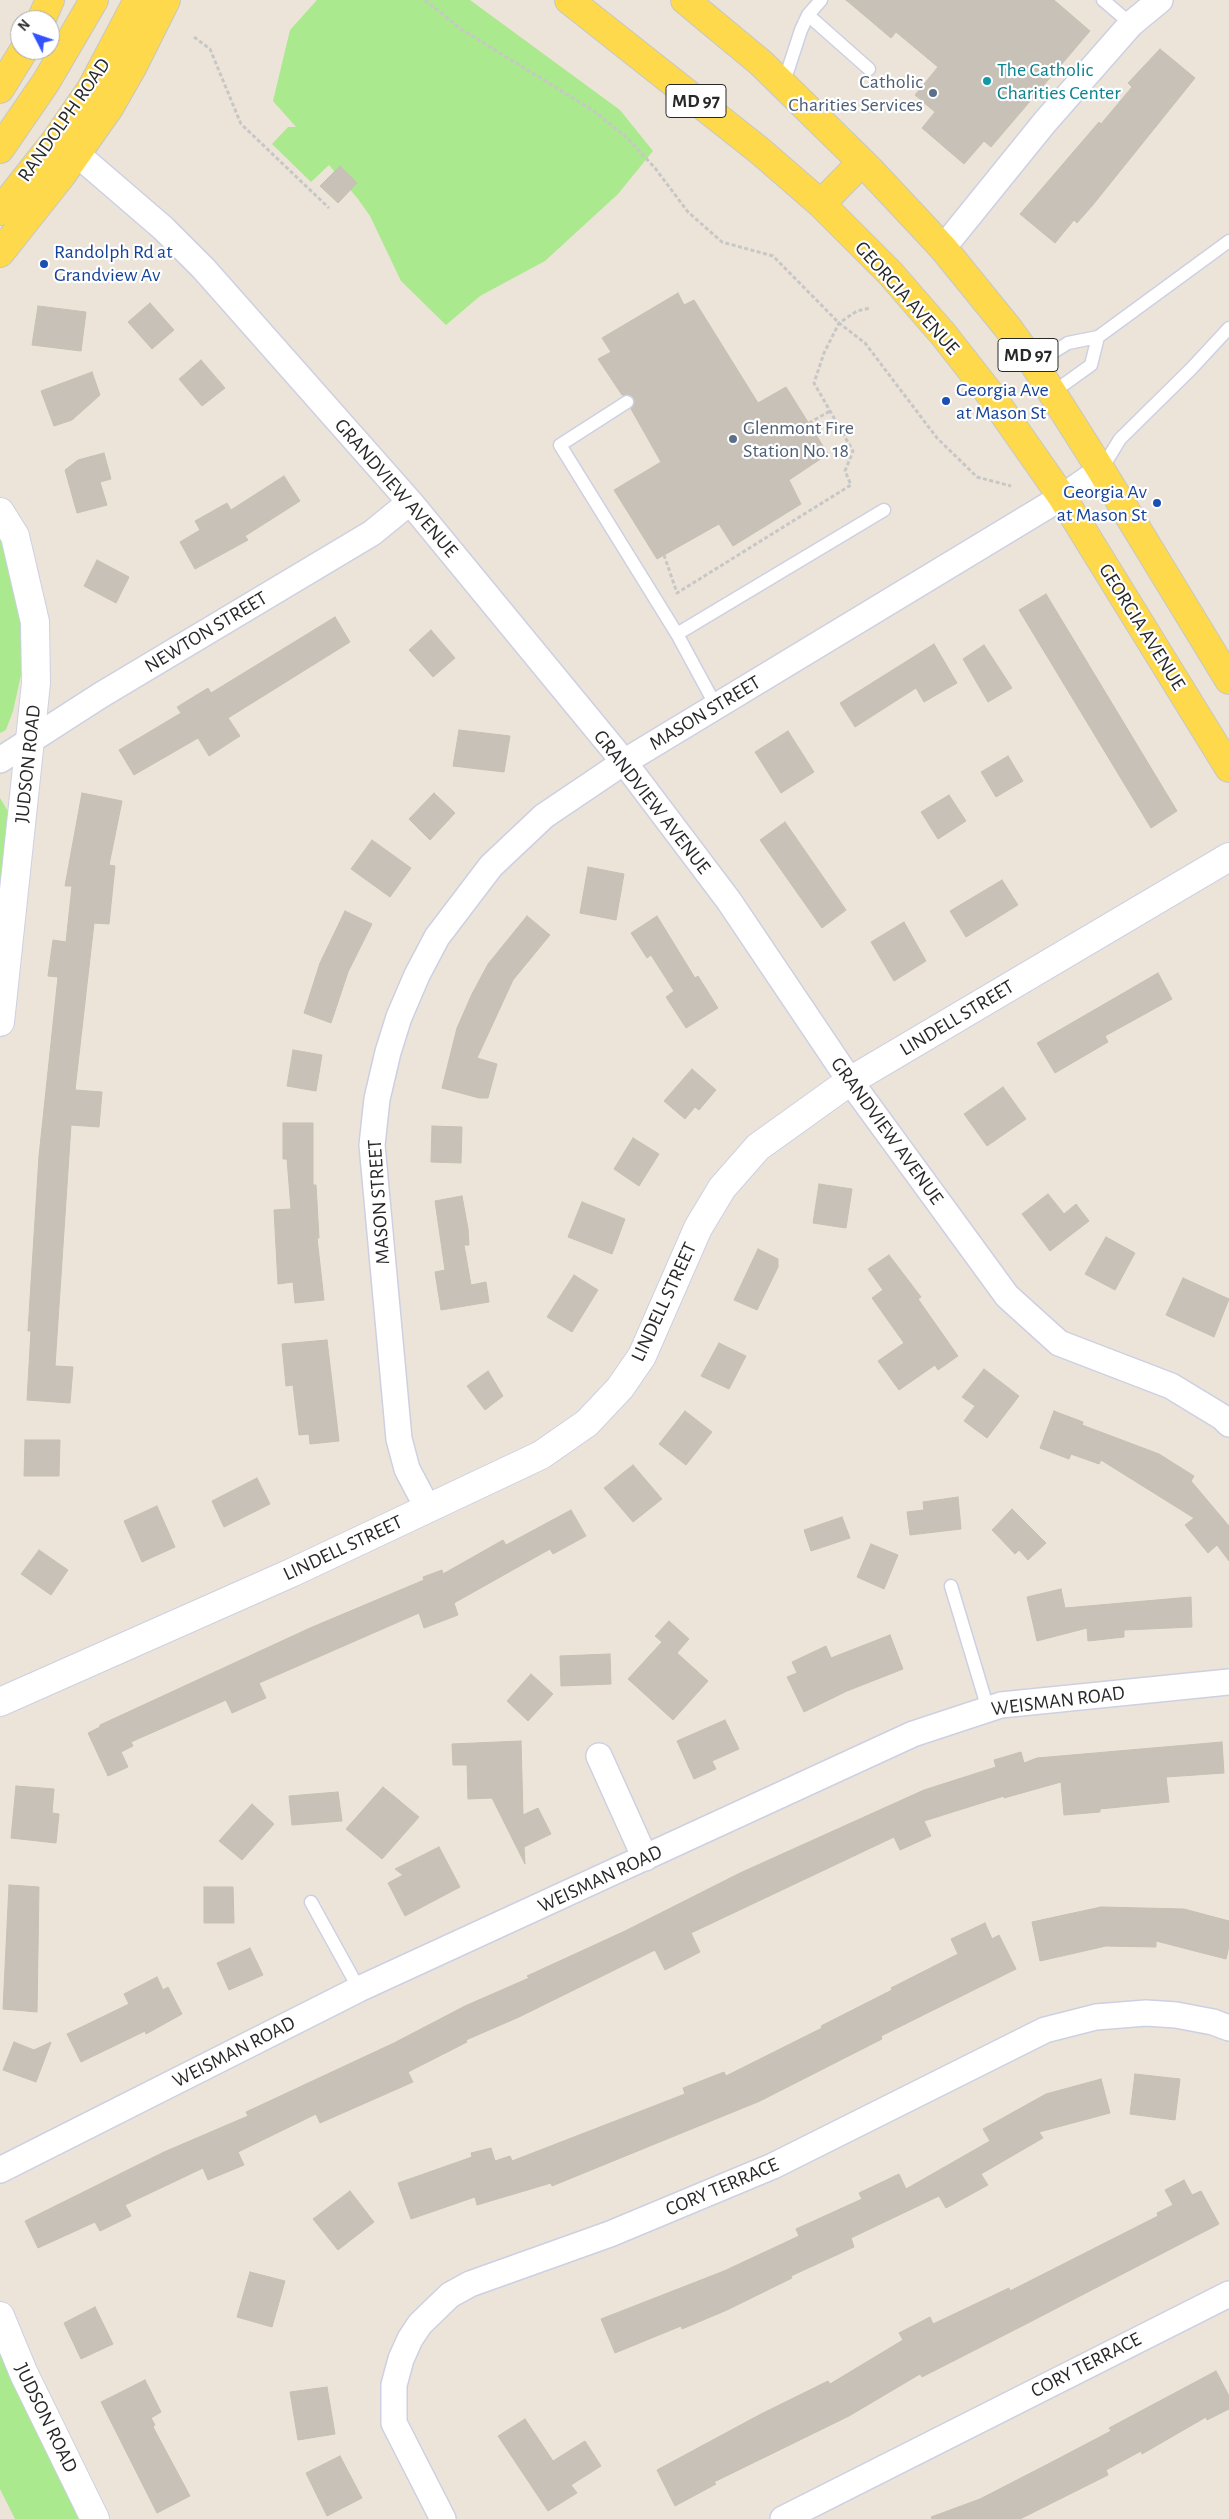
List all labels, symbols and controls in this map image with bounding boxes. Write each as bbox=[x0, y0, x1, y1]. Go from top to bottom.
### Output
north arrow bbox=[10, 10, 60, 60]
text: N bbox=[16, 18, 33, 34]
street label: RANDOLPH ROAD bbox=[12, 54, 116, 186]
place label: The Catholic Charities Center bbox=[997, 58, 1121, 105]
place label: Catholic Charities Services bbox=[788, 70, 923, 117]
marker: The Catholic Charities Center bbox=[981, 75, 993, 87]
road number: MD 97 bbox=[666, 84, 726, 118]
marker: Catholic Charities Services bbox=[927, 87, 939, 99]
street label: GEORGIA AVENUE bbox=[850, 236, 964, 360]
place label: Randolph Rd at Grandview Av bbox=[54, 240, 173, 287]
marker: Randolph Rd at Grandview Av bbox=[38, 258, 50, 270]
road number: MD 97 bbox=[998, 338, 1058, 372]
place label: Georgia Ave at Mason St bbox=[956, 378, 1049, 425]
marker: Georgia Ave at Mason St bbox=[940, 395, 952, 407]
street label: GRANDVIEW AVENUE bbox=[329, 414, 463, 562]
place label: Glenmont Fire Station No. 18 bbox=[743, 416, 854, 463]
marker: Glenmont Fire Station No. 18 bbox=[727, 433, 739, 445]
place label: Georgia Av at Mason St bbox=[1057, 480, 1147, 527]
marker: Georgia Av at Mason St bbox=[1151, 497, 1163, 509]
street label: GEORGIA AVENUE bbox=[1093, 559, 1191, 695]
street label: NEWTON STREET bbox=[140, 586, 272, 678]
street label: MASON STREET bbox=[645, 670, 765, 756]
street label: JUDSON ROAD bbox=[10, 704, 46, 824]
street label: GRANDVIEW AVENUE bbox=[588, 725, 716, 879]
street label: LINDELL STREET bbox=[896, 975, 1018, 1061]
street label: GRANDVIEW AVENUE bbox=[826, 1053, 948, 1209]
street label: MASON STREET bbox=[363, 1139, 395, 1265]
street label: LINDELL STREET bbox=[626, 1238, 702, 1366]
street label: LINDELL STREET bbox=[279, 1510, 407, 1586]
street label: WEISMAN ROAD bbox=[990, 1681, 1126, 1721]
street label: WEISMAN ROAD bbox=[534, 1840, 666, 1918]
street label: WEISMAN ROAD bbox=[169, 2011, 299, 2093]
street label: CORY TERRACE bbox=[662, 2152, 782, 2222]
street label: CORY TERRACE bbox=[1027, 2327, 1145, 2403]
street label: JUDSON ROAD bbox=[9, 2359, 83, 2477]

